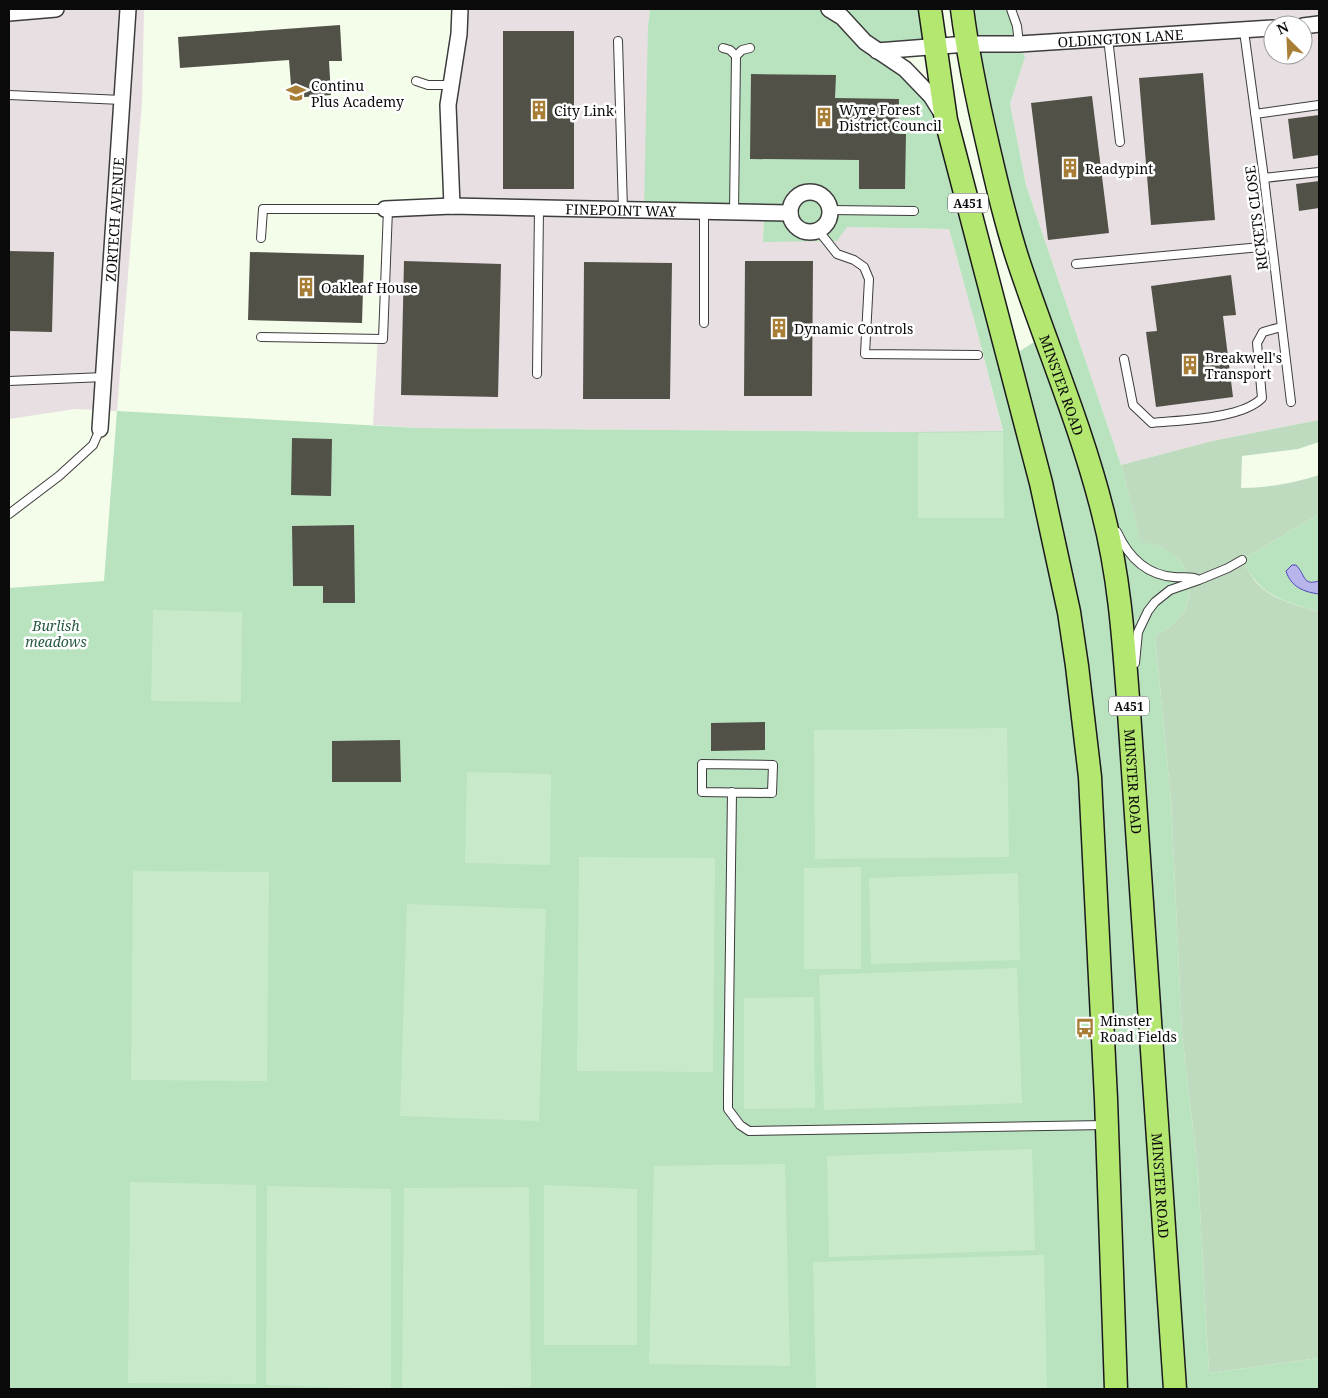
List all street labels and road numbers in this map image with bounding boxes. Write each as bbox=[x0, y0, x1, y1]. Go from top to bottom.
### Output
street label: OLDINGTON LANE bbox=[1057, 24, 1184, 51]
street label: ZORTECH AVENUE bbox=[100, 156, 128, 282]
street label: RICKETS CLOSE bbox=[1240, 164, 1272, 271]
road number: A451 bbox=[948, 194, 988, 212]
street label: FINEPOINT WAY bbox=[565, 199, 677, 220]
street label: MINSTER ROAD bbox=[1036, 332, 1089, 438]
road number: A451 bbox=[1109, 696, 1149, 716]
street label: MINSTER ROAD bbox=[1121, 728, 1147, 835]
street label: MINSTER ROAD bbox=[1148, 1132, 1174, 1239]

